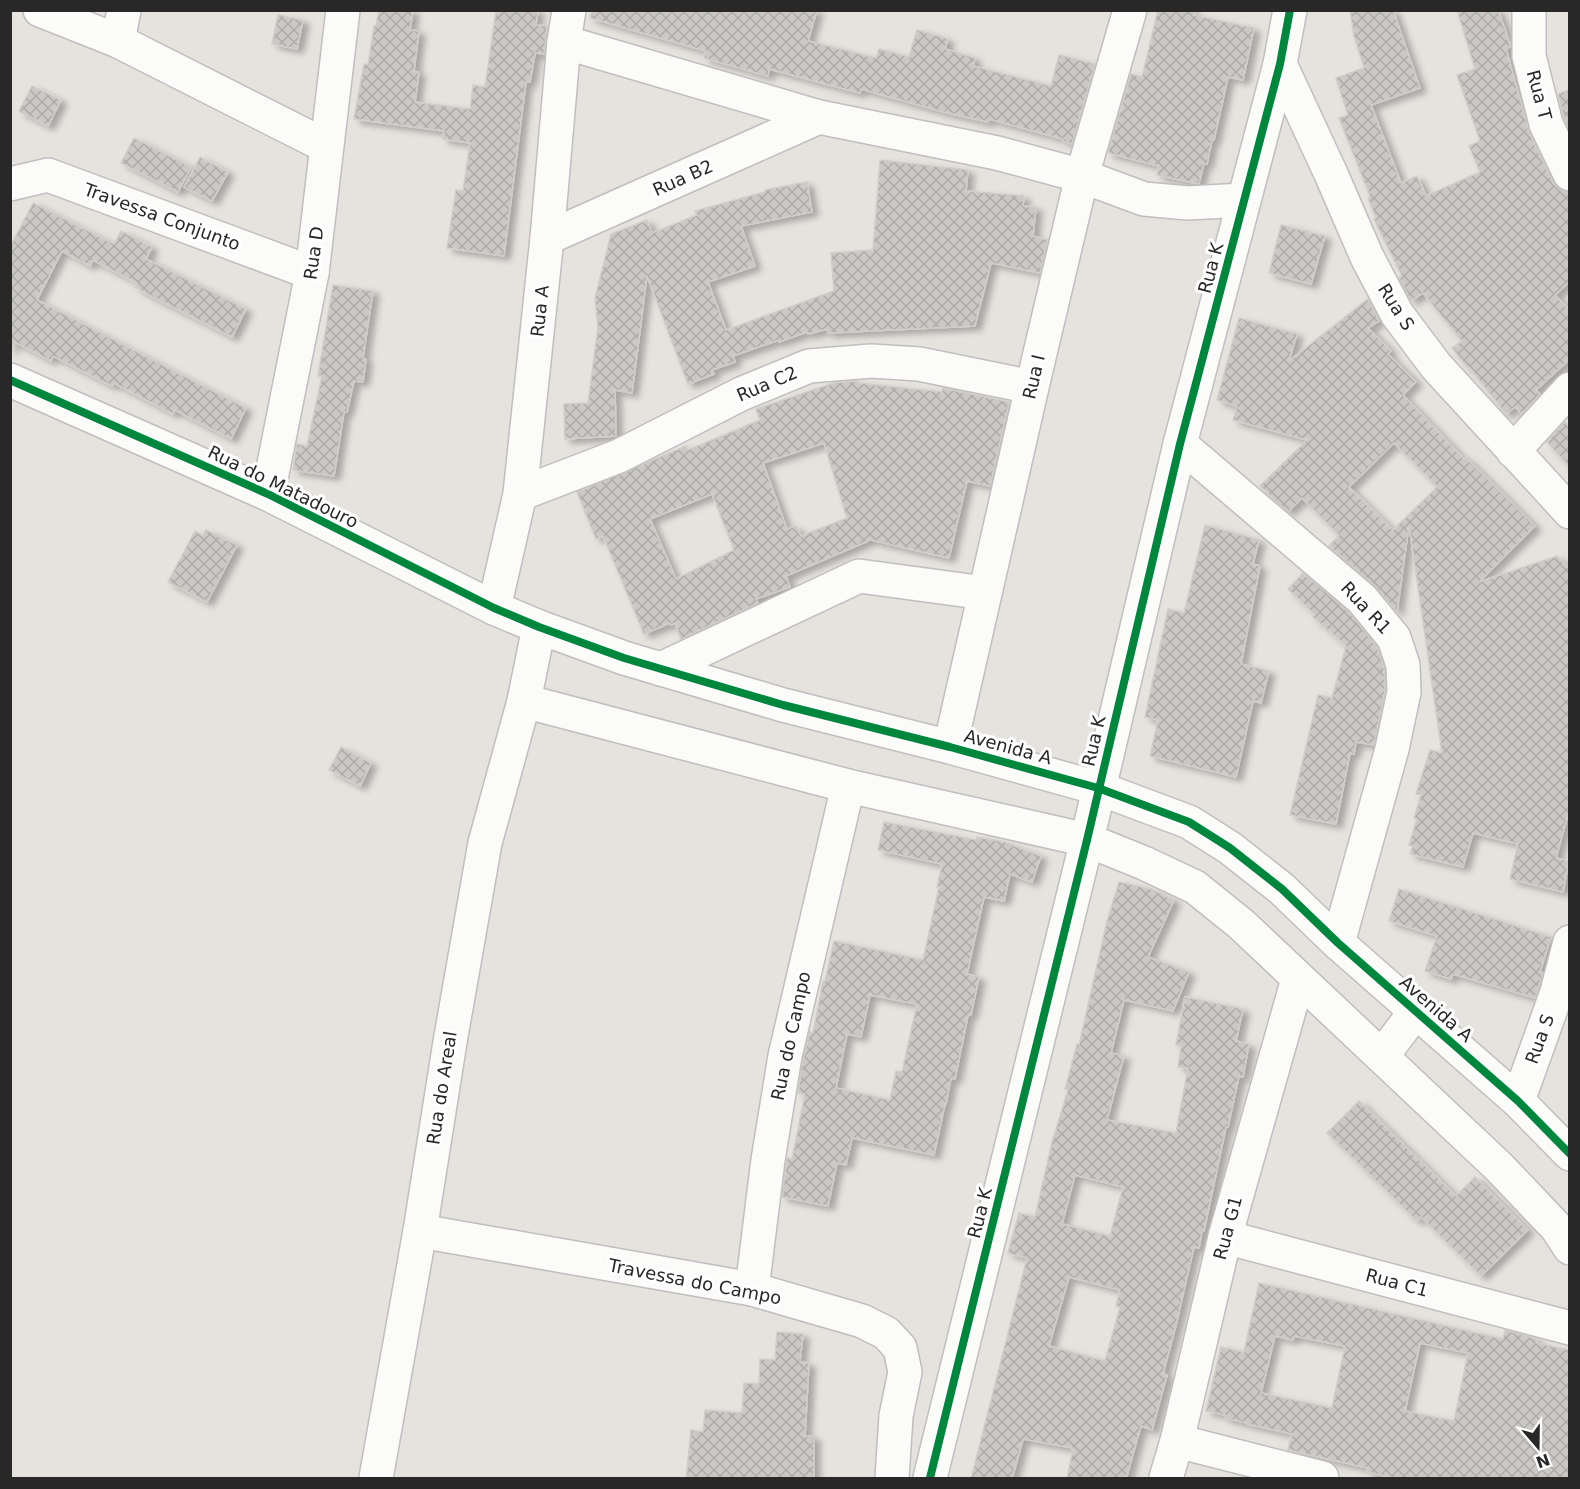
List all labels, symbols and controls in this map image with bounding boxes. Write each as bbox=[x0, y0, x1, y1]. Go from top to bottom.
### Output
street label: Rua T bbox=[1523, 68, 1556, 123]
street label: Rua B2 bbox=[649, 155, 716, 200]
street label: Travessa Conjunto bbox=[80, 178, 243, 255]
street label: Rua D bbox=[299, 225, 328, 281]
street label: Rua K bbox=[1194, 239, 1228, 296]
street label: Rua S bbox=[1374, 279, 1419, 334]
street label: Rua A bbox=[526, 283, 553, 338]
street label: Rua I bbox=[1018, 353, 1049, 401]
street label: Rua C2 bbox=[733, 361, 800, 406]
street label: Rua do Matadouro bbox=[205, 441, 362, 532]
street label: Rua R1 bbox=[1337, 577, 1396, 638]
street label: Rua K bbox=[1077, 712, 1110, 768]
street label: Avenida A bbox=[962, 725, 1055, 768]
street label: Rua do Campo bbox=[767, 969, 814, 1102]
street label: Avenida A bbox=[1396, 971, 1478, 1046]
street label: Rua S bbox=[1521, 1011, 1558, 1067]
street label: Rua do Areal bbox=[422, 1030, 461, 1146]
street label: Rua K bbox=[963, 1184, 996, 1240]
street label: Rua G1 bbox=[1209, 1194, 1246, 1262]
street label: Travessa do Campo bbox=[606, 1254, 783, 1309]
street label: Rua C1 bbox=[1364, 1264, 1431, 1301]
north arrow bbox=[1508, 1417, 1568, 1477]
text: N bbox=[1533, 1449, 1553, 1472]

